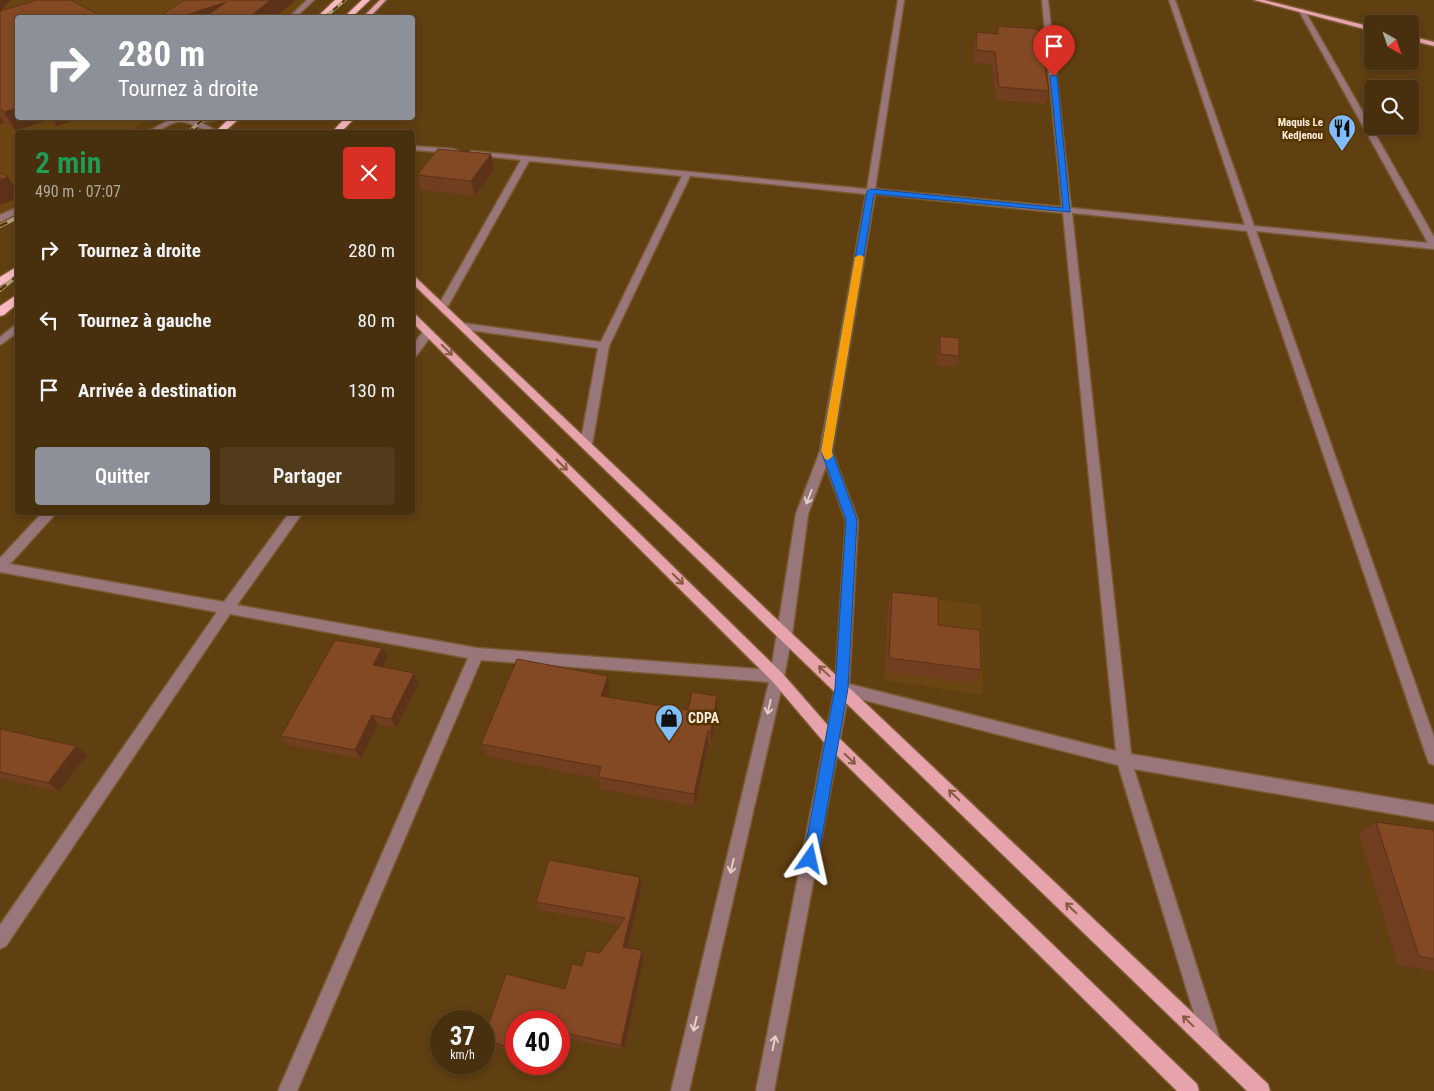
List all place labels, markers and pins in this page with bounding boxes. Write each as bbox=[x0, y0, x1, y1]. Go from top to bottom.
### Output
pin bbox=[1033, 25, 1075, 76]
restaurant icon: Maquis Le Kedjenou bbox=[1327, 113, 1357, 152]
place label: Maquis Le Kedjenou bbox=[1278, 116, 1323, 142]
shop icon: CDPA bbox=[654, 703, 684, 742]
place label: CDPA bbox=[688, 710, 720, 726]

